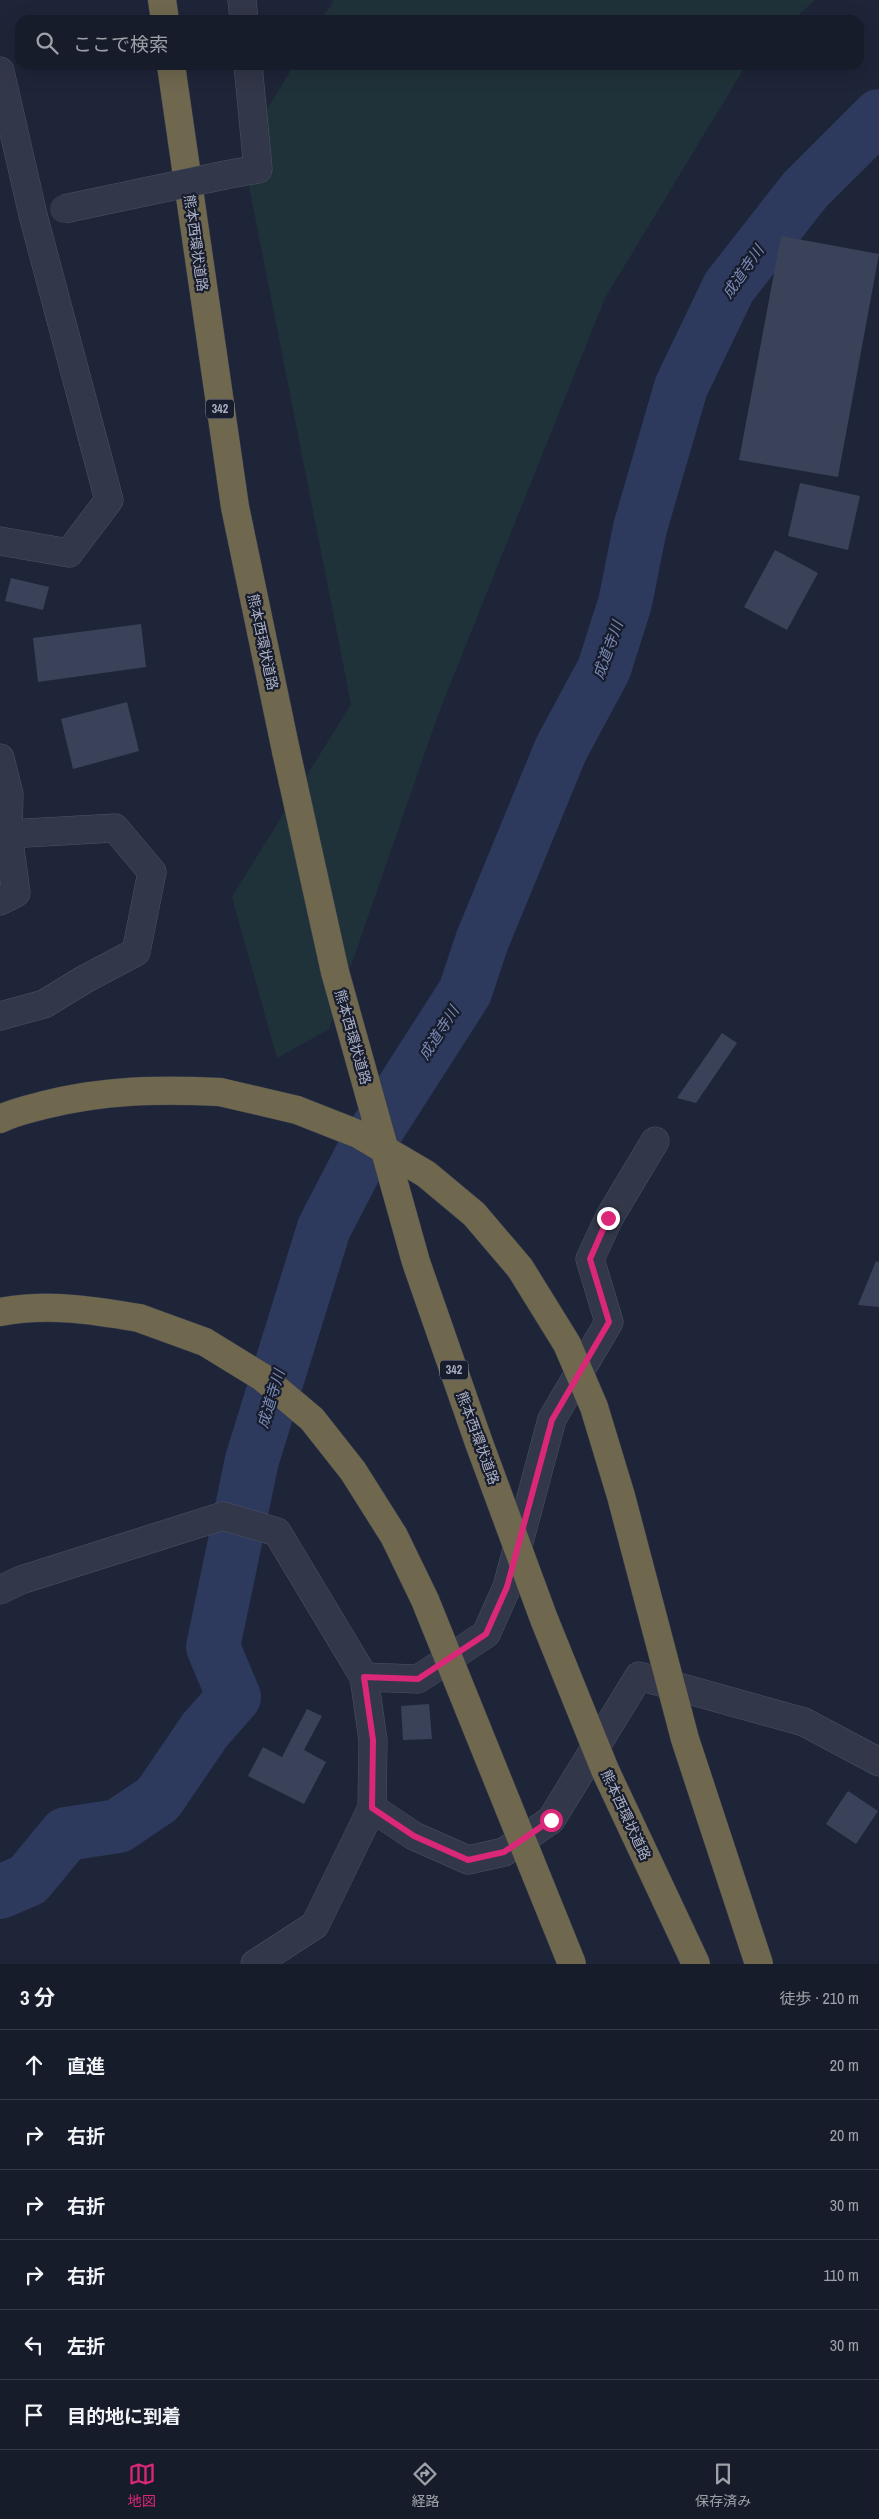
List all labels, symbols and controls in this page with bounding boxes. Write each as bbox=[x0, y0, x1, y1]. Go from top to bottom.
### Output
search box bbox=[15, 15, 864, 70]
icon: search bbox=[33, 29, 61, 57]
text: ここで検索 bbox=[73, 31, 168, 57]
street label: 熊本西環状道路 bbox=[180, 193, 212, 293]
water label: 成道寺川 bbox=[717, 239, 770, 302]
road number: 342 bbox=[206, 399, 234, 418]
street label: 熊本西環状道路 bbox=[244, 592, 282, 692]
water label: 成道寺川 bbox=[587, 616, 628, 682]
street label: 熊本西環状道路 bbox=[331, 987, 375, 1087]
water label: 成道寺川 bbox=[413, 1000, 465, 1064]
route end bbox=[597, 1207, 620, 1230]
road number: 342 bbox=[440, 1360, 468, 1380]
water label: 成道寺川 bbox=[252, 1365, 290, 1431]
street label: 熊本西環状道路 bbox=[453, 1389, 503, 1487]
street label: 熊本西環状道路 bbox=[597, 1767, 655, 1863]
route start bbox=[540, 1809, 563, 1832]
text: 3 分 bbox=[20, 1983, 55, 2012]
text: 徒歩 · 210 m bbox=[780, 1987, 859, 2009]
icon: ahead bbox=[20, 2051, 48, 2079]
text: 直進 bbox=[67, 2053, 105, 2079]
text: 20 m bbox=[830, 2054, 859, 2076]
icon: right bbox=[20, 2121, 48, 2149]
text: 右折 bbox=[67, 2123, 105, 2149]
text: 20 m bbox=[830, 2124, 859, 2146]
icon: right bbox=[20, 2191, 48, 2219]
text: 右折 bbox=[67, 2193, 105, 2219]
text: 30 m bbox=[830, 2194, 859, 2216]
icon: right bbox=[20, 2261, 48, 2289]
text: 右折 bbox=[67, 2263, 105, 2289]
text: 110 m bbox=[823, 2264, 859, 2286]
icon: left bbox=[20, 2331, 48, 2359]
text: 左折 bbox=[67, 2333, 105, 2359]
text: 30 m bbox=[830, 2334, 859, 2356]
icon: arrive bbox=[20, 2401, 48, 2429]
text: 目的地に到着 bbox=[67, 2403, 181, 2429]
tab: 地図 bbox=[128, 2460, 156, 2510]
tab: 経路 bbox=[411, 2460, 439, 2510]
tab: 保存済み bbox=[695, 2460, 751, 2510]

